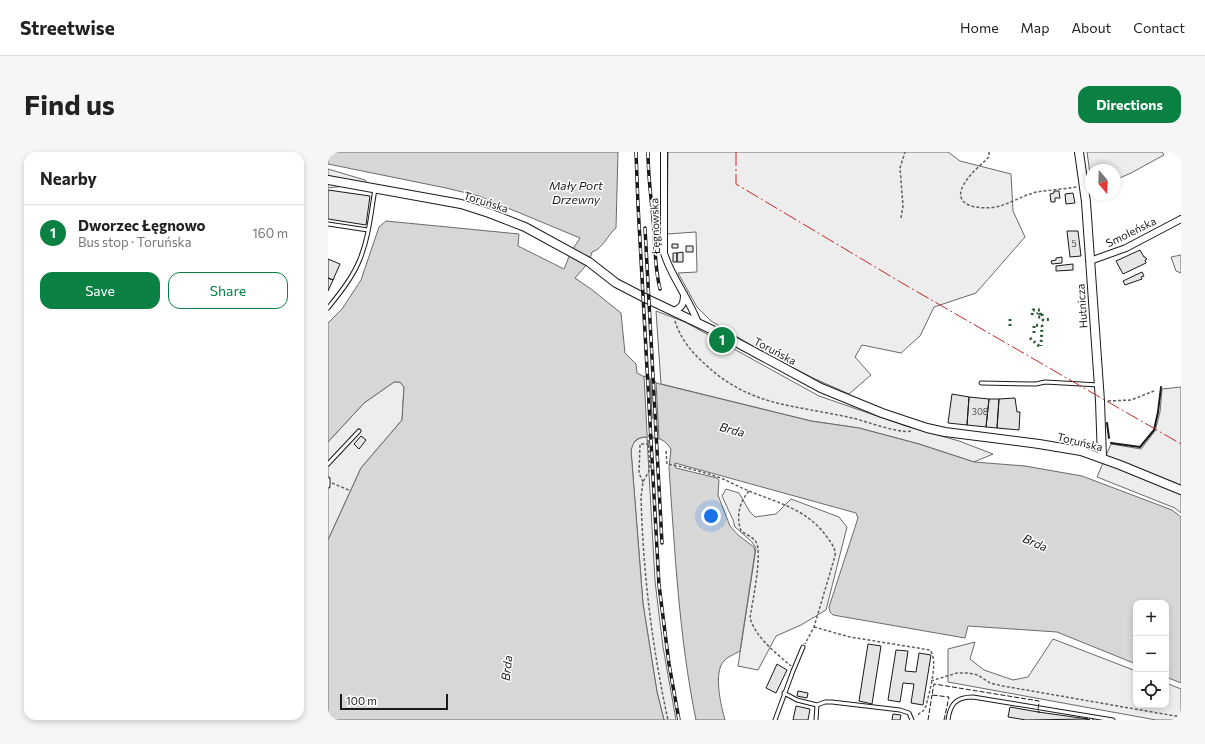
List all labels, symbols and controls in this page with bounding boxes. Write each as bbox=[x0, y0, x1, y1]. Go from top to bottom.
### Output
text: Streetwise bbox=[20, 16, 115, 39]
text: Home bbox=[960, 19, 999, 36]
text: Map bbox=[1021, 19, 1049, 36]
text: About bbox=[1071, 19, 1111, 36]
text: Contact bbox=[1133, 19, 1185, 36]
button: Directions bbox=[1078, 86, 1181, 123]
text: Find us bbox=[24, 87, 115, 121]
north arrow bbox=[1085, 164, 1121, 200]
text: Nearby bbox=[40, 168, 97, 189]
water label: Mały Port Drzewny bbox=[549, 178, 604, 206]
street label: Toruńska bbox=[462, 188, 510, 215]
street label: Łęgnowska bbox=[647, 198, 662, 255]
street label: Smoleńska bbox=[1104, 214, 1158, 249]
text: Dworzec Łęgnowo bbox=[78, 216, 206, 234]
text: 1 bbox=[50, 225, 56, 241]
text: 160 m bbox=[252, 225, 288, 241]
text: Bus stop · Toruńska bbox=[78, 234, 191, 250]
house number: 5 bbox=[1071, 238, 1077, 249]
button: Save bbox=[40, 272, 160, 309]
button: Share bbox=[168, 272, 288, 309]
street label: Hutnicza bbox=[1073, 283, 1090, 329]
pin: 1 bbox=[709, 325, 735, 355]
street label: Toruńska bbox=[752, 334, 799, 367]
house number: 308 bbox=[972, 406, 988, 417]
water label: Brda bbox=[718, 419, 746, 439]
street label: Toruńska bbox=[1056, 430, 1104, 453]
your location bbox=[701, 506, 721, 526]
water label: Brda bbox=[1021, 530, 1050, 554]
map controls bbox=[1133, 600, 1169, 708]
button: + bbox=[1133, 600, 1169, 636]
button: − bbox=[1133, 636, 1169, 672]
water label: Brda bbox=[498, 654, 515, 681]
button: locate bbox=[1133, 672, 1169, 708]
scale bar bbox=[340, 692, 448, 711]
text: 100 m bbox=[346, 694, 377, 707]

